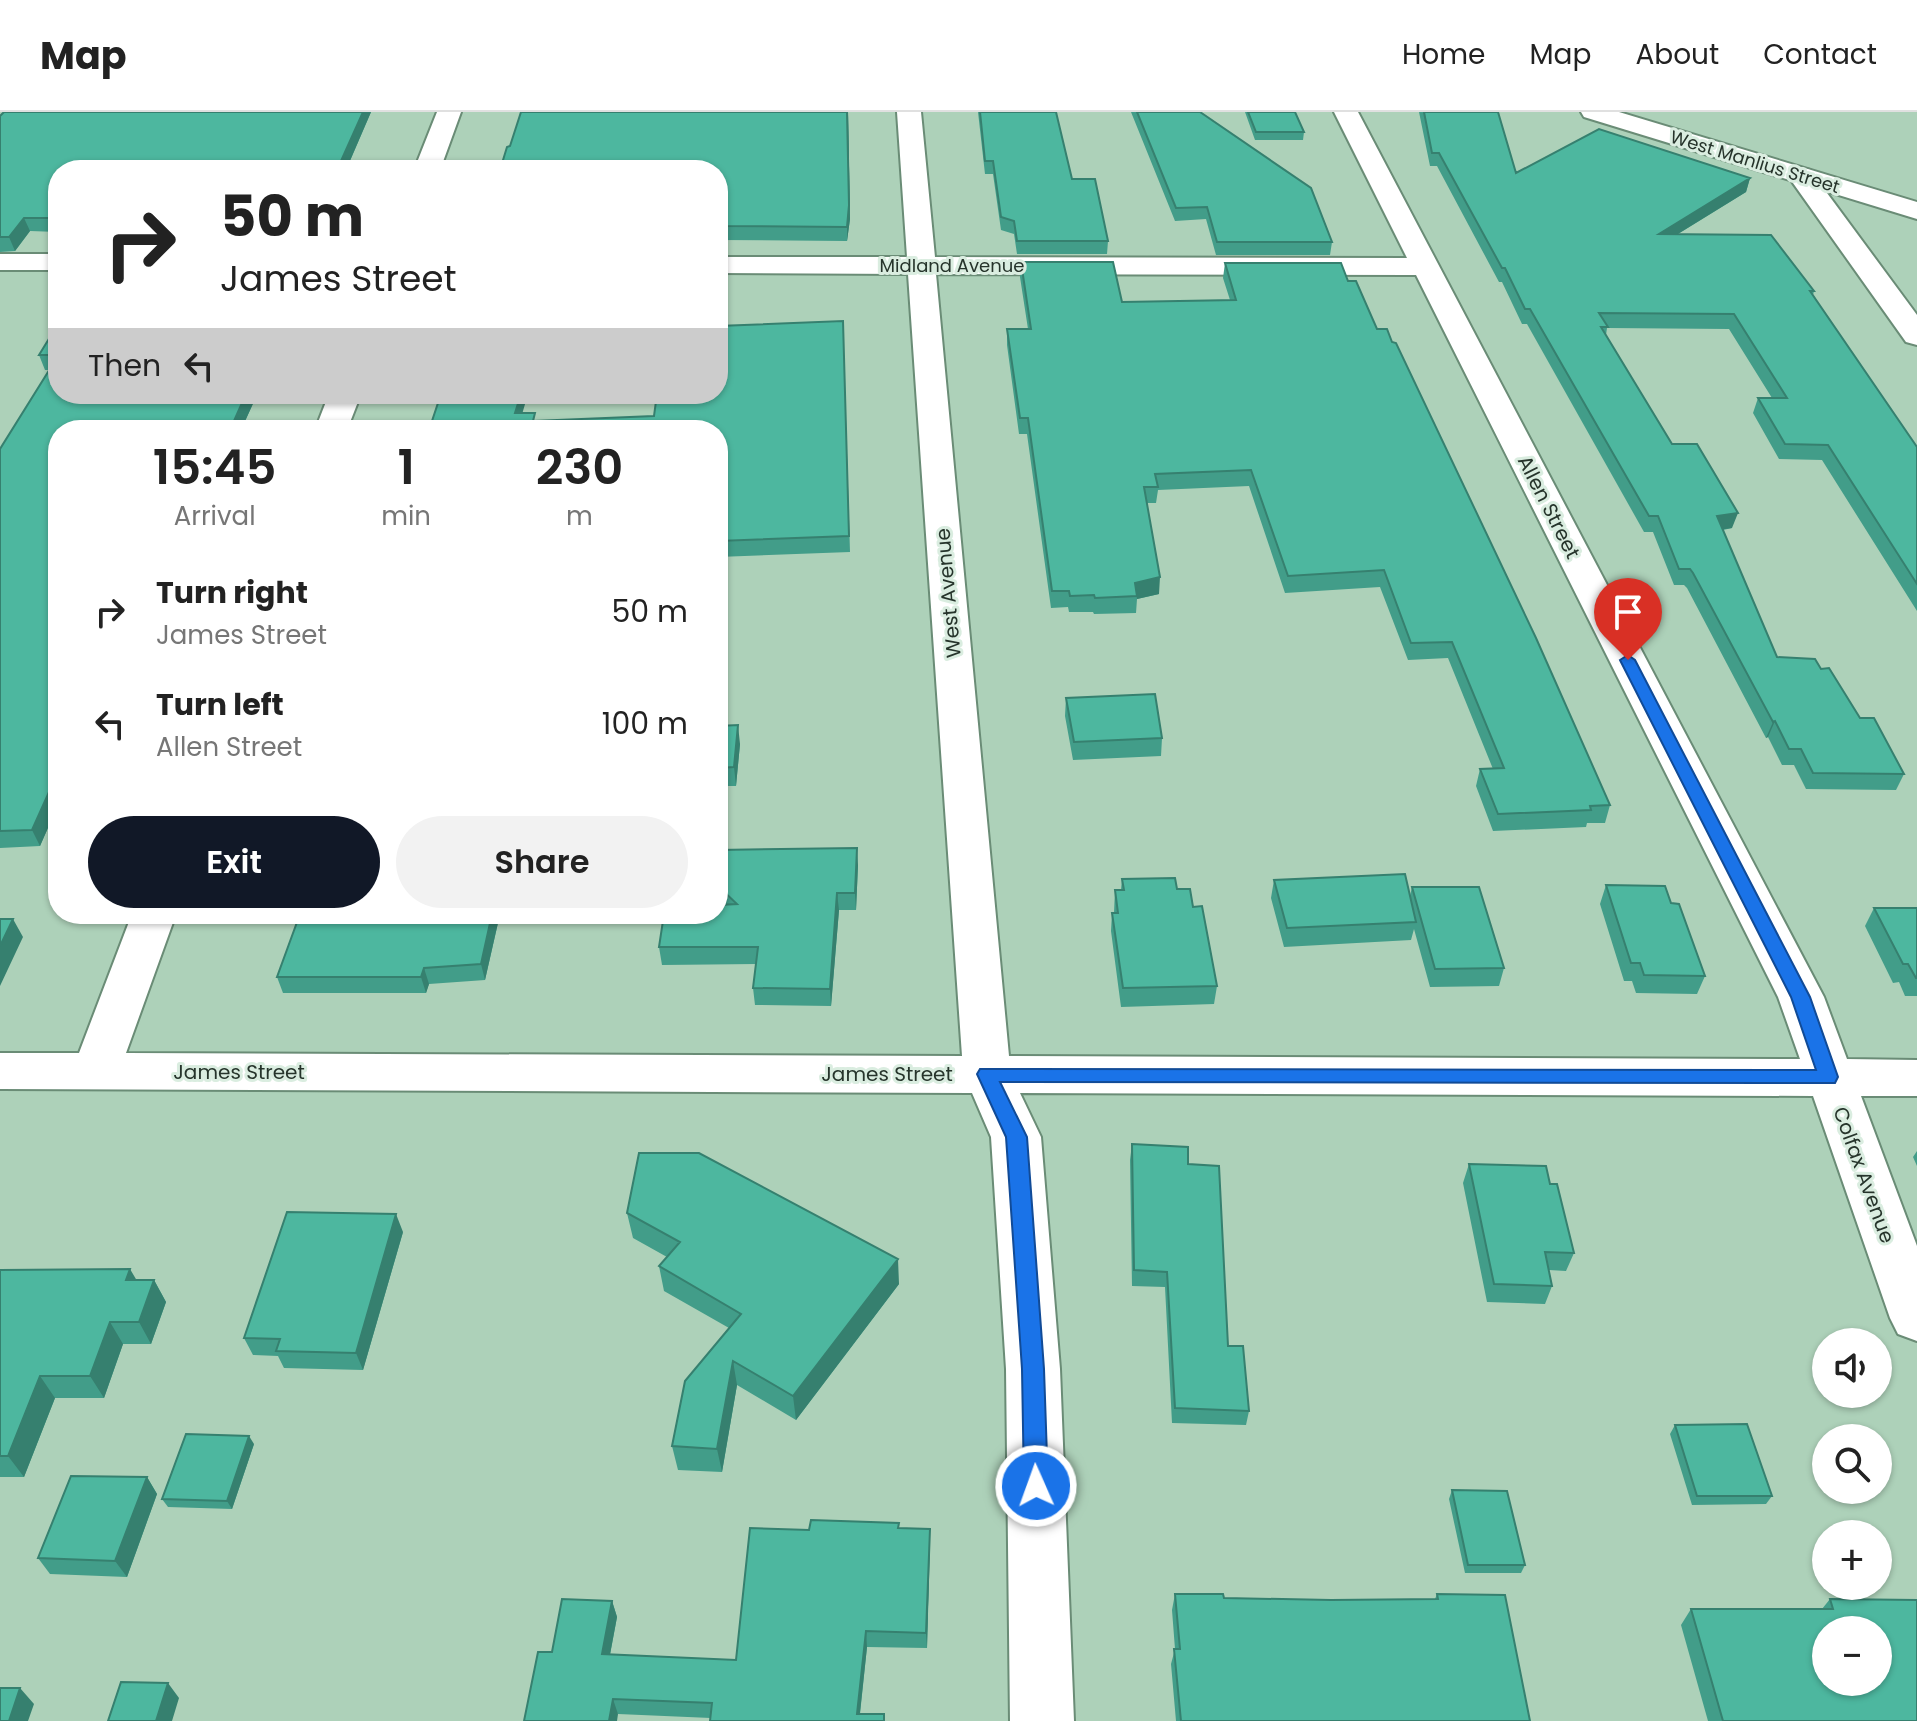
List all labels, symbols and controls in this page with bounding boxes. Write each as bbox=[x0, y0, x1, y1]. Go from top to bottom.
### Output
text: Map bbox=[40, 29, 127, 82]
text: Home bbox=[1402, 35, 1485, 74]
text: Map bbox=[1529, 35, 1591, 74]
text: About bbox=[1635, 35, 1719, 74]
text: Contact bbox=[1763, 35, 1877, 74]
street label: West Manlius Street bbox=[1667, 124, 1843, 199]
text: 50 m bbox=[220, 177, 364, 256]
icon: right bbox=[88, 192, 192, 296]
text: James Street bbox=[220, 253, 457, 304]
street label: Midland Avenue bbox=[880, 253, 1024, 278]
text: Then bbox=[88, 344, 161, 387]
icon: left bbox=[177, 344, 221, 388]
text: 15:45 bbox=[153, 434, 276, 501]
text: 1 bbox=[397, 434, 415, 501]
text: 230 bbox=[536, 434, 623, 501]
street label: Allen Street bbox=[1511, 451, 1587, 563]
text: Arrival bbox=[174, 498, 256, 534]
text: min bbox=[381, 498, 431, 534]
text: m bbox=[566, 498, 593, 534]
street label: West Avenue bbox=[928, 527, 968, 659]
text: Turn right bbox=[156, 571, 308, 614]
pin bbox=[1594, 578, 1662, 660]
icon: right bbox=[88, 590, 132, 634]
text: 50 m bbox=[611, 590, 688, 633]
icon: arrive bbox=[1606, 590, 1650, 634]
text: James Street bbox=[156, 617, 327, 653]
text: Turn left bbox=[156, 683, 284, 726]
icon: left bbox=[88, 702, 132, 746]
text: 100 m bbox=[602, 702, 688, 745]
text: Allen Street bbox=[156, 729, 302, 765]
button: Exit bbox=[88, 816, 380, 908]
button: Share bbox=[396, 816, 688, 908]
street label: James Street bbox=[173, 1058, 305, 1086]
street label: James Street bbox=[821, 1060, 953, 1088]
street label: Colfax Avenue bbox=[1826, 1103, 1902, 1247]
map controls bbox=[1812, 1328, 1892, 1696]
button: sound bbox=[1812, 1328, 1892, 1408]
button: search bbox=[1812, 1424, 1892, 1504]
position arrow bbox=[994, 1444, 1078, 1528]
button: + bbox=[1812, 1520, 1892, 1600]
button: − bbox=[1812, 1616, 1892, 1696]

